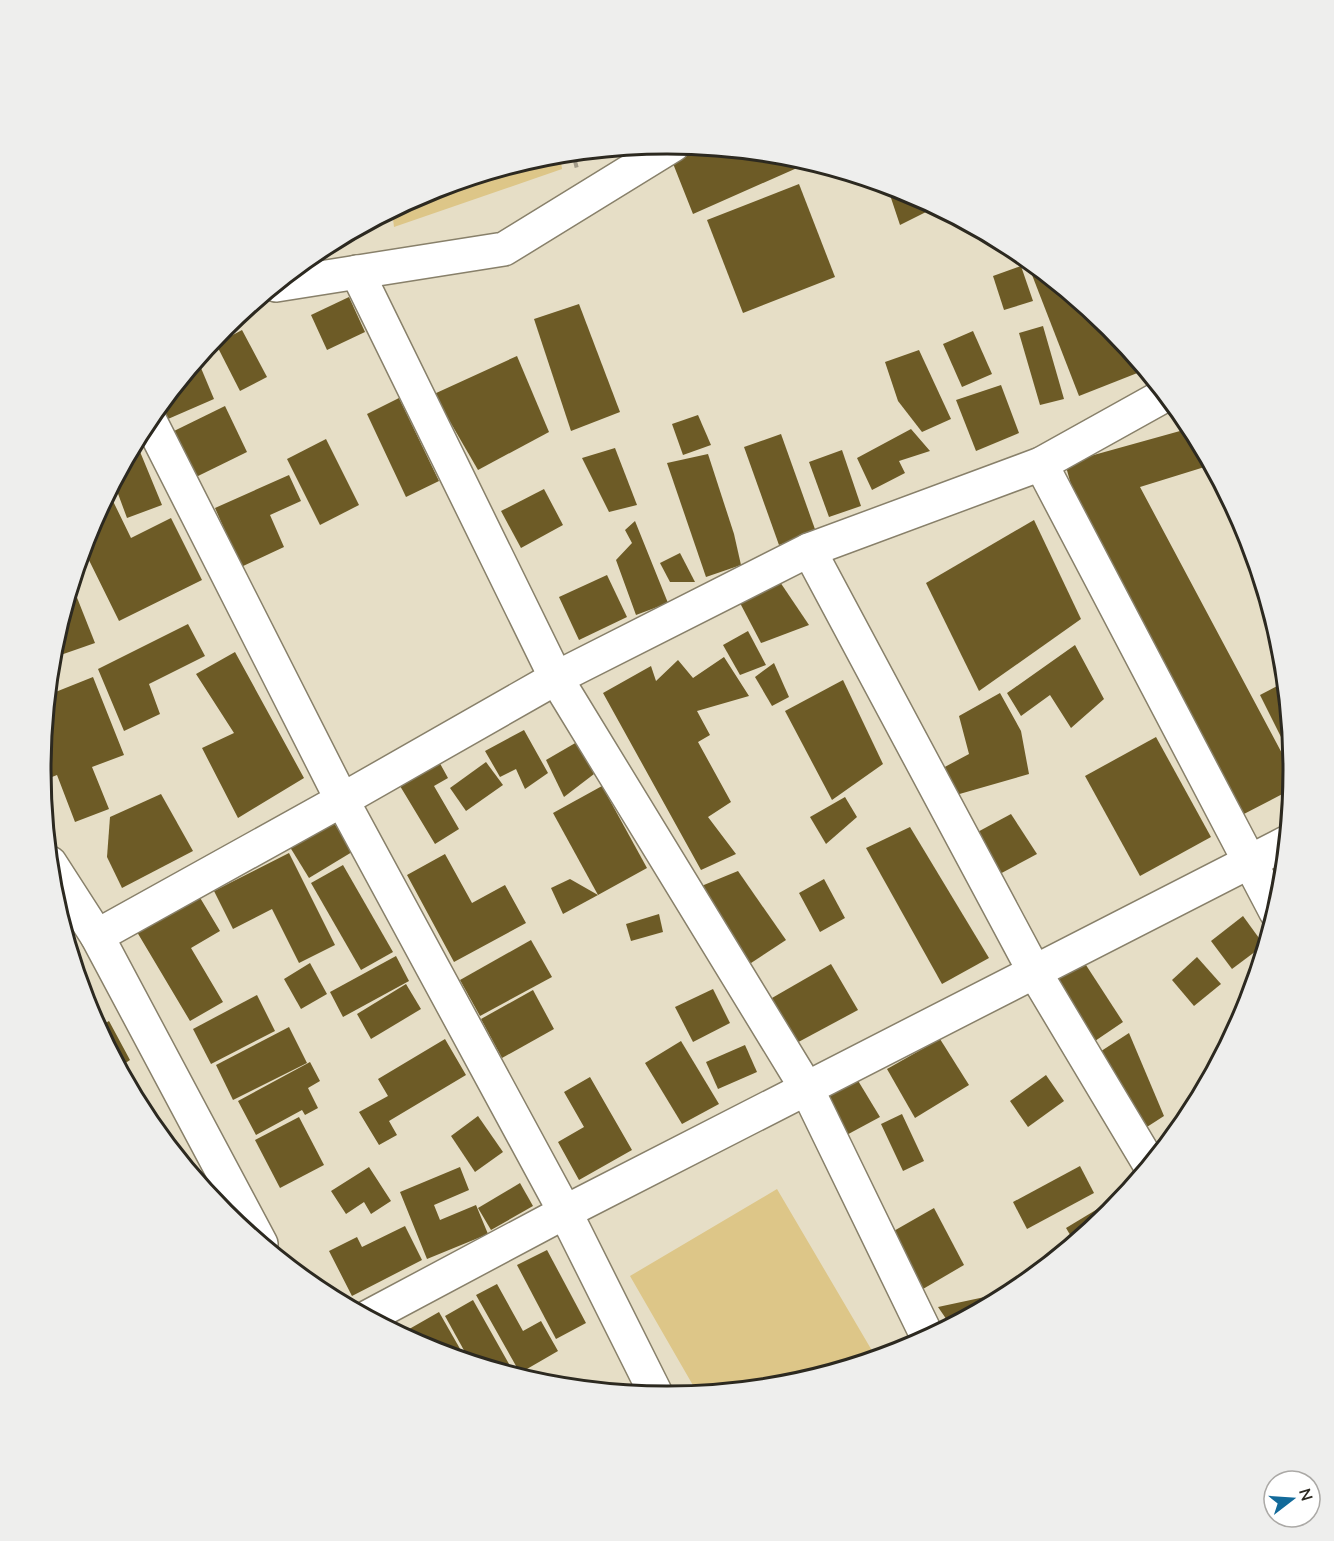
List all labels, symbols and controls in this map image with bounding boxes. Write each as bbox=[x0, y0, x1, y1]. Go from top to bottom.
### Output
north arrow bbox=[1262, 1469, 1322, 1529]
text: N bbox=[1295, 1486, 1318, 1503]

